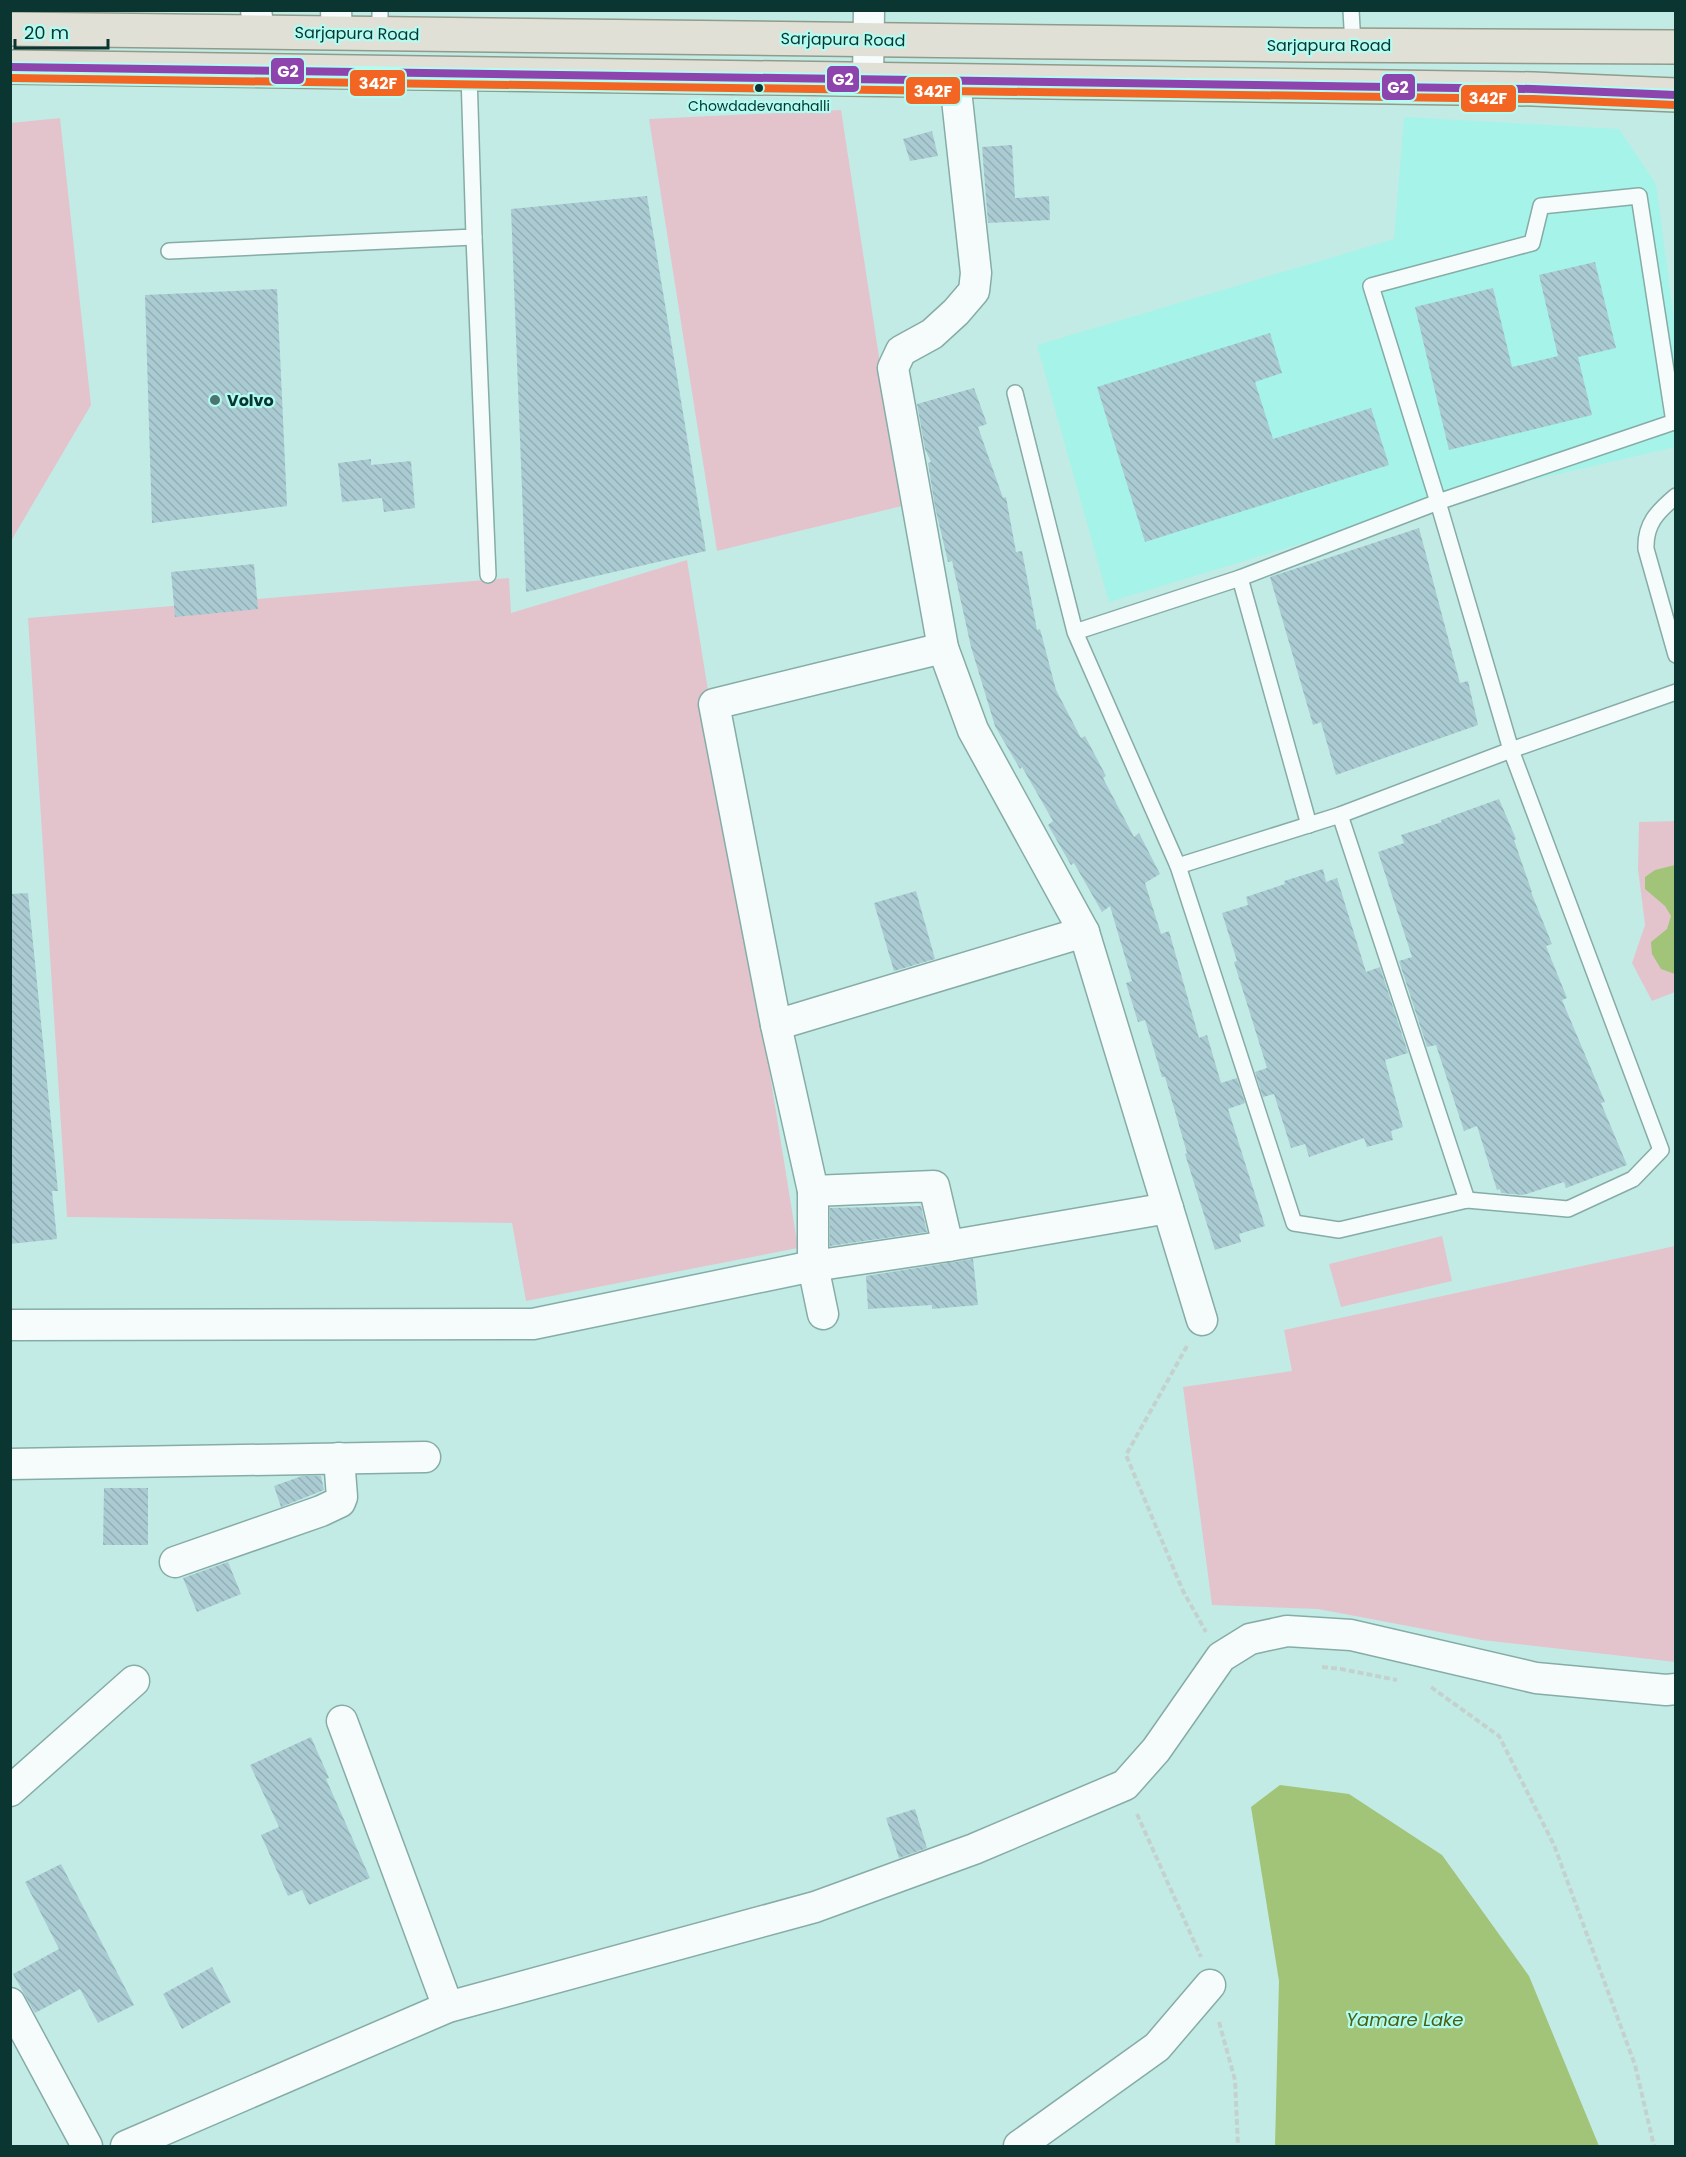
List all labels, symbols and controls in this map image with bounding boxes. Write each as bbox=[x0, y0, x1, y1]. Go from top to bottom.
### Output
scale bar bbox=[15, 12, 108, 50]
text: 20 m bbox=[24, 20, 69, 45]
street label: Sarjapura Road bbox=[294, 21, 420, 46]
street label: Sarjapura Road bbox=[780, 27, 906, 52]
street label: Sarjapura Road bbox=[1267, 34, 1391, 57]
line badge: G2 bbox=[270, 57, 305, 85]
text: G2 bbox=[277, 60, 299, 83]
line badge: G2 bbox=[826, 65, 860, 93]
text: G2 bbox=[832, 68, 854, 91]
line badge: 342F bbox=[349, 69, 406, 97]
text: 342F bbox=[359, 72, 397, 95]
line badge: G2 bbox=[1381, 73, 1416, 101]
line badge: 342F bbox=[905, 76, 961, 105]
text: G2 bbox=[1387, 76, 1409, 99]
text: 342F bbox=[914, 80, 952, 103]
marker: Chowdadevanahalli bbox=[753, 82, 765, 94]
line badge: 342F bbox=[1460, 84, 1517, 113]
text: 342F bbox=[1469, 87, 1507, 110]
place label: Chowdadevanahalli bbox=[688, 96, 830, 116]
place label: Volvo bbox=[227, 389, 274, 412]
marker: Volvo bbox=[208, 393, 222, 407]
water label: Yamare Lake bbox=[1347, 2007, 1464, 2032]

